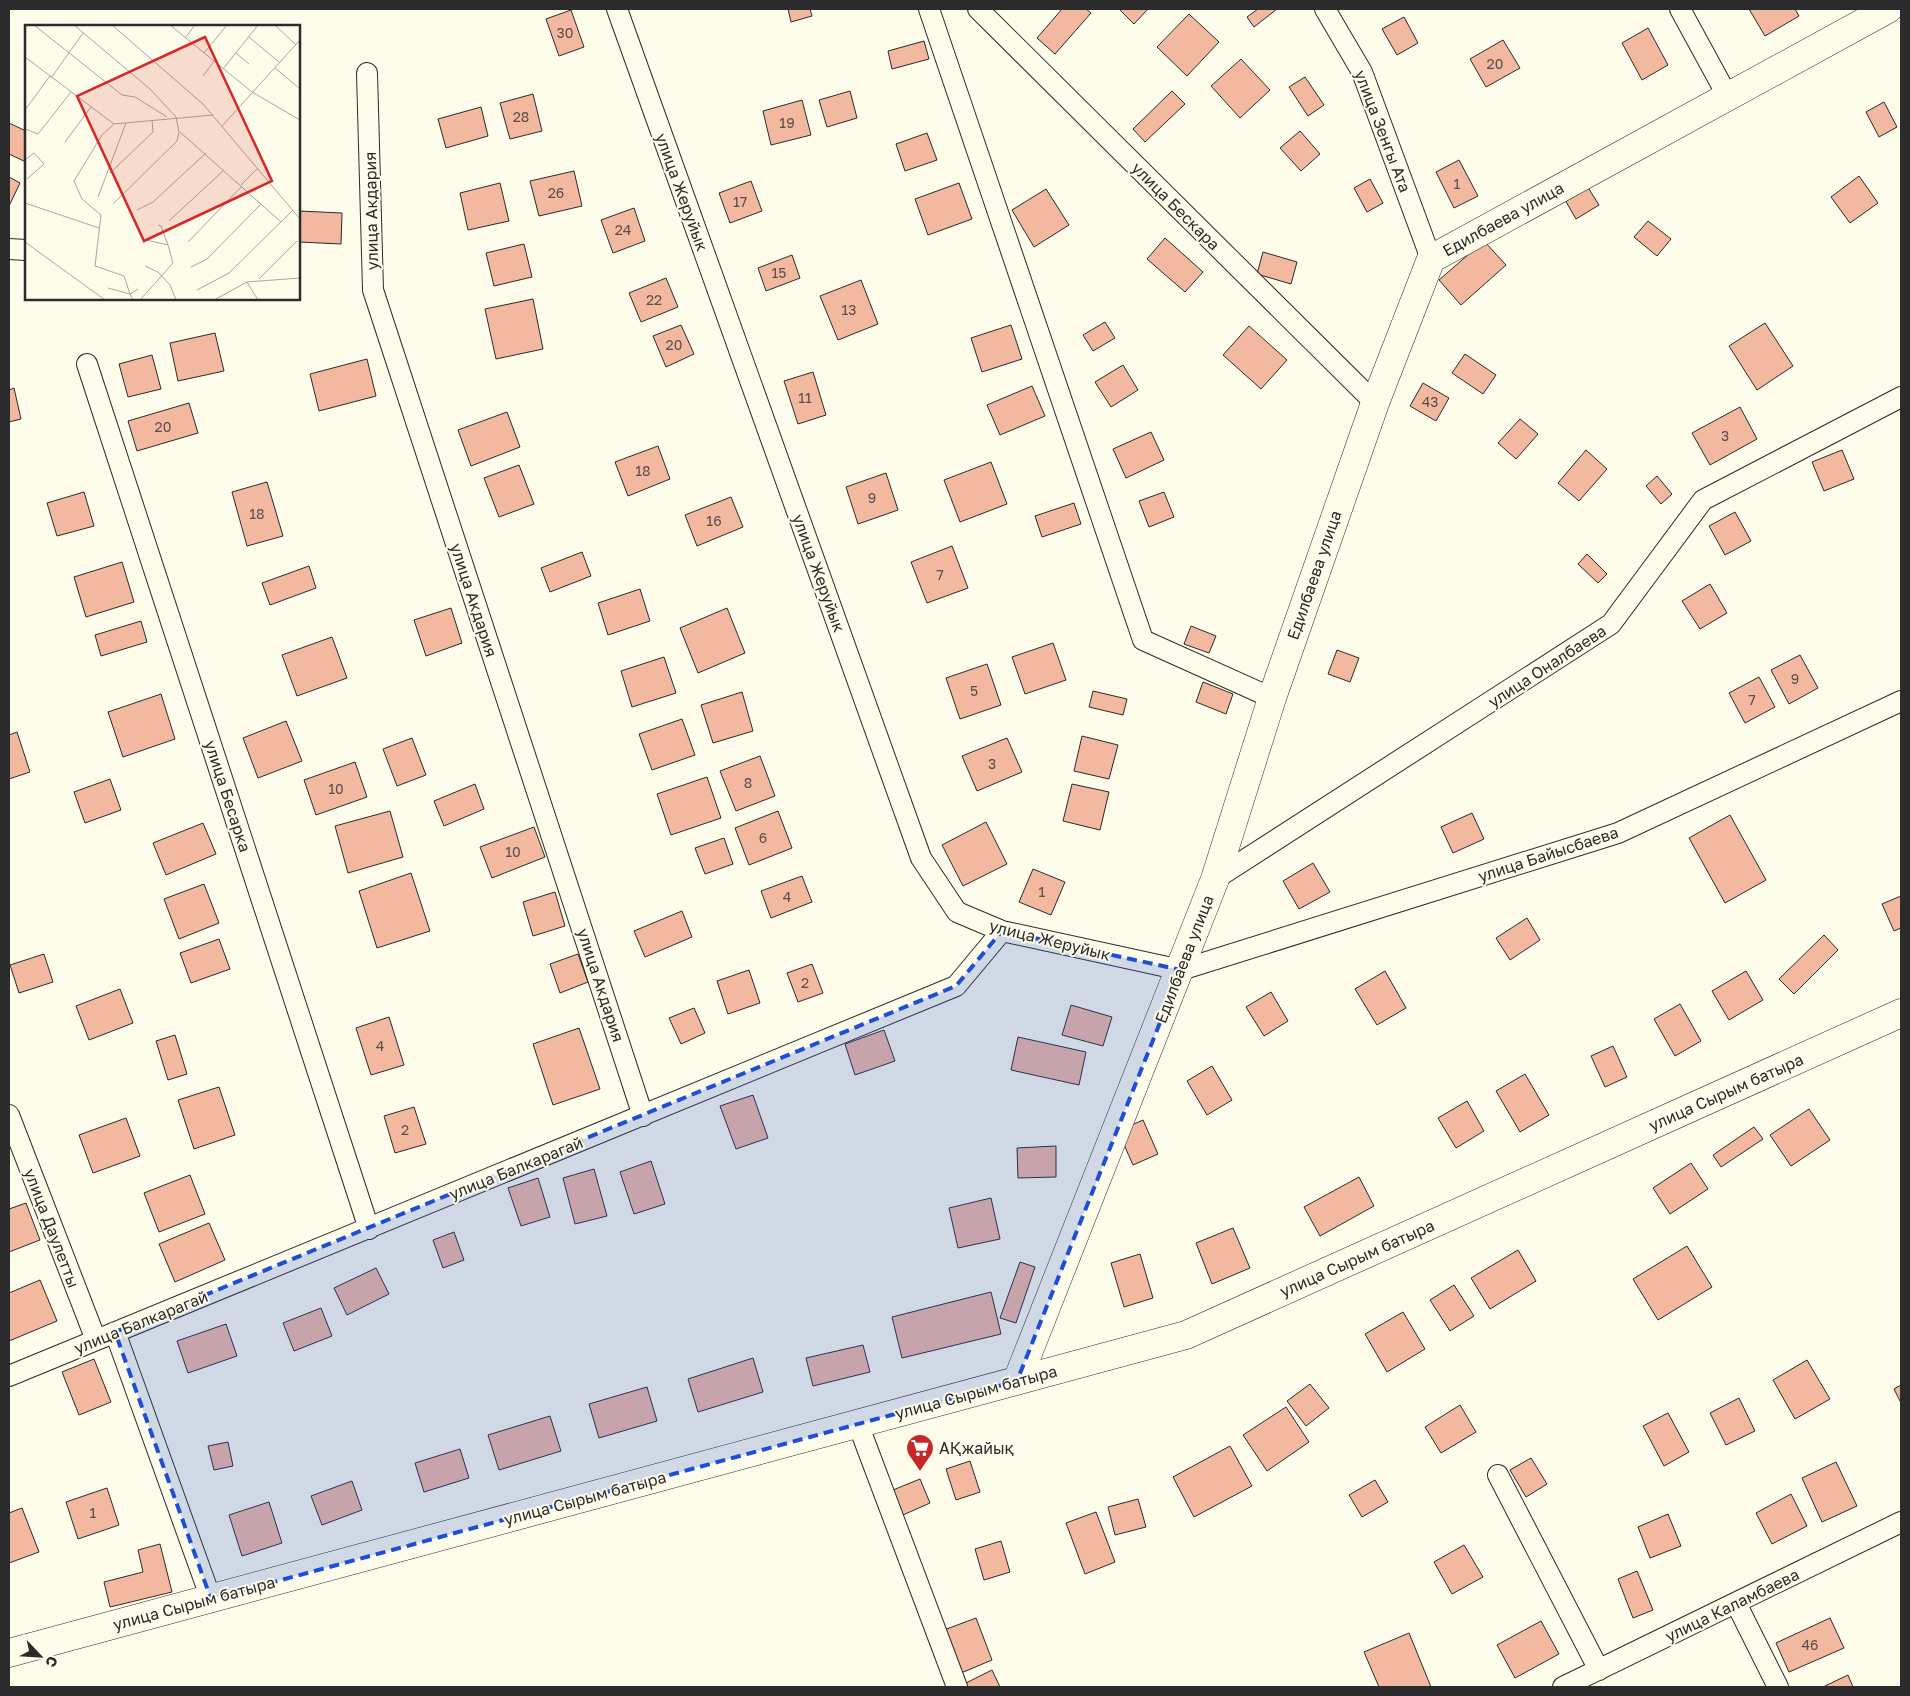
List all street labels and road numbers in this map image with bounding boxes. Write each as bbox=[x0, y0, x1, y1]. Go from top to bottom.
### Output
street label: улица Зенгы Ата bbox=[1350, 67, 1416, 195]
street label: улица Жеруйык bbox=[651, 130, 713, 254]
street label: улица Акдария bbox=[360, 152, 382, 270]
street label: улица Бескара bbox=[1128, 158, 1224, 254]
street label: Едилбаева улица bbox=[1439, 177, 1567, 261]
street label: Едилбаева улица bbox=[1282, 508, 1346, 642]
street label: улица Жеруйык bbox=[788, 511, 850, 635]
street label: улица Акдария bbox=[446, 541, 502, 659]
street label: улица Оналбаева bbox=[1484, 620, 1610, 712]
street label: улица Бесарка bbox=[200, 738, 256, 854]
street label: улица Байысбаева bbox=[1475, 822, 1621, 886]
street label: Едилбаева улица bbox=[1150, 892, 1218, 1026]
street label: улица Жеруйык bbox=[987, 915, 1113, 965]
street label: улица Акдария bbox=[573, 926, 629, 1044]
street label: улица Сырым батыра bbox=[1646, 1049, 1806, 1135]
street label: улица Балкарагай bbox=[446, 1132, 586, 1204]
street label: улица Даулетты bbox=[20, 1165, 84, 1291]
street label: улица Сырым батыра bbox=[1277, 1215, 1437, 1301]
street label: улица Балкарагай bbox=[71, 1286, 211, 1358]
street label: улица Сырым батыра bbox=[893, 1361, 1059, 1423]
street label: улица Сырым батыра bbox=[502, 1467, 668, 1529]
street label: улица Каламбаева bbox=[1662, 1564, 1802, 1646]
street label: улица Сырым батыра bbox=[111, 1572, 277, 1634]

